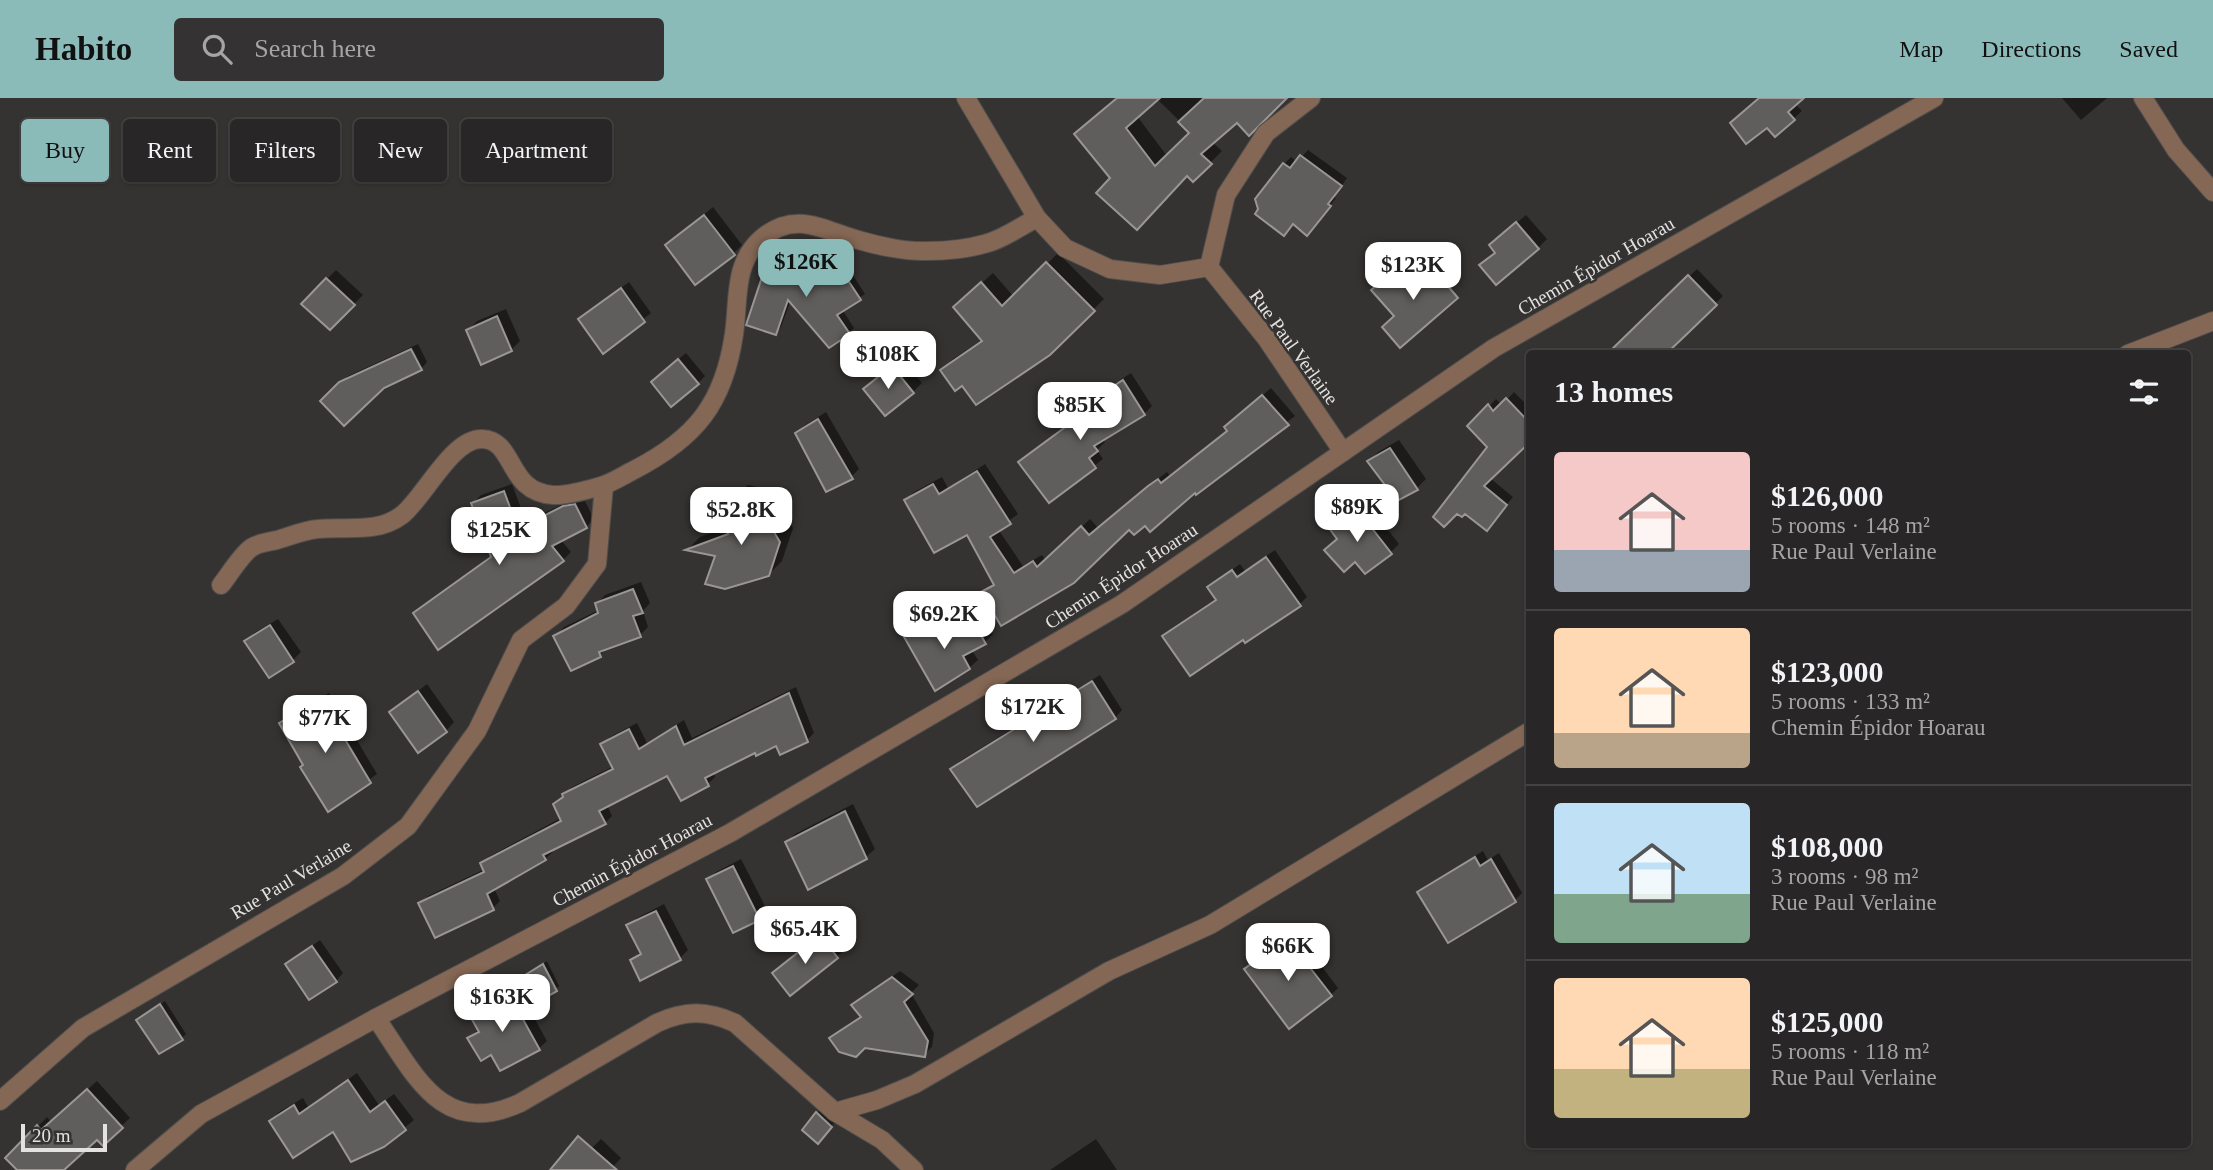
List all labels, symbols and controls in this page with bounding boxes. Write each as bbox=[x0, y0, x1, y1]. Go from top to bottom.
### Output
search box bbox=[174, 18, 664, 81]
icon: search bbox=[198, 30, 236, 68]
text: Habito bbox=[35, 31, 132, 67]
text: Search here bbox=[254, 34, 376, 63]
text: Map bbox=[1899, 36, 1943, 62]
text: Directions bbox=[1981, 36, 2081, 62]
text: Saved bbox=[2119, 36, 2178, 62]
chip: Buy bbox=[21, 119, 109, 182]
chip: Rent bbox=[123, 119, 216, 182]
chip: Filters bbox=[230, 119, 340, 182]
chip: New bbox=[354, 119, 447, 182]
chip: Apartment bbox=[461, 119, 612, 182]
street label: Chemin Épidor Hoarau bbox=[1514, 212, 1678, 319]
pin: $126K bbox=[757, 240, 855, 299]
pin: $123K bbox=[1364, 242, 1462, 302]
text: $126K bbox=[774, 249, 838, 274]
text: $123K bbox=[1381, 252, 1445, 277]
street label: Rue Paul Verlaine bbox=[1245, 285, 1343, 409]
pin: $108K bbox=[839, 331, 937, 391]
text: $108K bbox=[856, 341, 920, 366]
icon: filters bbox=[2125, 373, 2163, 411]
text: 13 homes bbox=[1554, 375, 1673, 408]
pin: $85K bbox=[1039, 382, 1121, 442]
text: $85K bbox=[1054, 392, 1106, 417]
text: $126,000 bbox=[1771, 479, 1884, 512]
icon: home bbox=[1610, 480, 1694, 564]
pin: $89K bbox=[1316, 484, 1398, 544]
pin: $52.8K bbox=[684, 488, 798, 547]
text: $89K bbox=[1331, 494, 1383, 519]
text: $52.8K bbox=[706, 497, 776, 522]
pin: $125K bbox=[450, 508, 548, 567]
text: 5 rooms · 148 m² bbox=[1771, 513, 1930, 538]
text: $125K bbox=[467, 517, 531, 542]
street label: Chemin Épidor Hoarau bbox=[1041, 519, 1201, 633]
text: Rue Paul Verlaine bbox=[1771, 539, 1937, 564]
pin: $69.2K bbox=[887, 592, 1001, 651]
text: $69.2K bbox=[909, 601, 979, 626]
text: $123,000 bbox=[1771, 655, 1884, 688]
icon: home bbox=[1610, 656, 1694, 740]
pin: $172K bbox=[984, 684, 1082, 744]
text: 5 rooms · 133 m² bbox=[1771, 689, 1930, 714]
text: $172K bbox=[1001, 694, 1065, 719]
pin: $77K bbox=[284, 696, 366, 755]
text: $77K bbox=[299, 705, 351, 730]
text: Chemin Épidor Hoarau bbox=[1771, 715, 1986, 740]
street label: Chemin Épidor Hoarau bbox=[549, 809, 716, 911]
text: $108,000 bbox=[1771, 830, 1884, 863]
icon: home bbox=[1610, 831, 1694, 915]
street label: Rue Paul Verlaine bbox=[227, 835, 355, 923]
text: 3 rooms · 98 m² bbox=[1771, 864, 1918, 889]
text: Rue Paul Verlaine bbox=[1771, 890, 1937, 915]
pin: $65.4K bbox=[748, 906, 862, 966]
text: $65.4K bbox=[770, 916, 840, 941]
pin: $66K bbox=[1247, 924, 1329, 983]
text: $66K bbox=[1262, 933, 1314, 958]
pin: $163K bbox=[453, 974, 551, 1034]
text: $163K bbox=[470, 984, 534, 1009]
text: $125,000 bbox=[1771, 1005, 1884, 1038]
icon: home bbox=[1610, 1006, 1694, 1090]
text: 5 rooms · 118 m² bbox=[1771, 1039, 1929, 1064]
text: Rue Paul Verlaine bbox=[1771, 1065, 1937, 1090]
scale bar bbox=[21, 1121, 107, 1153]
text: 20 m bbox=[32, 1125, 71, 1146]

